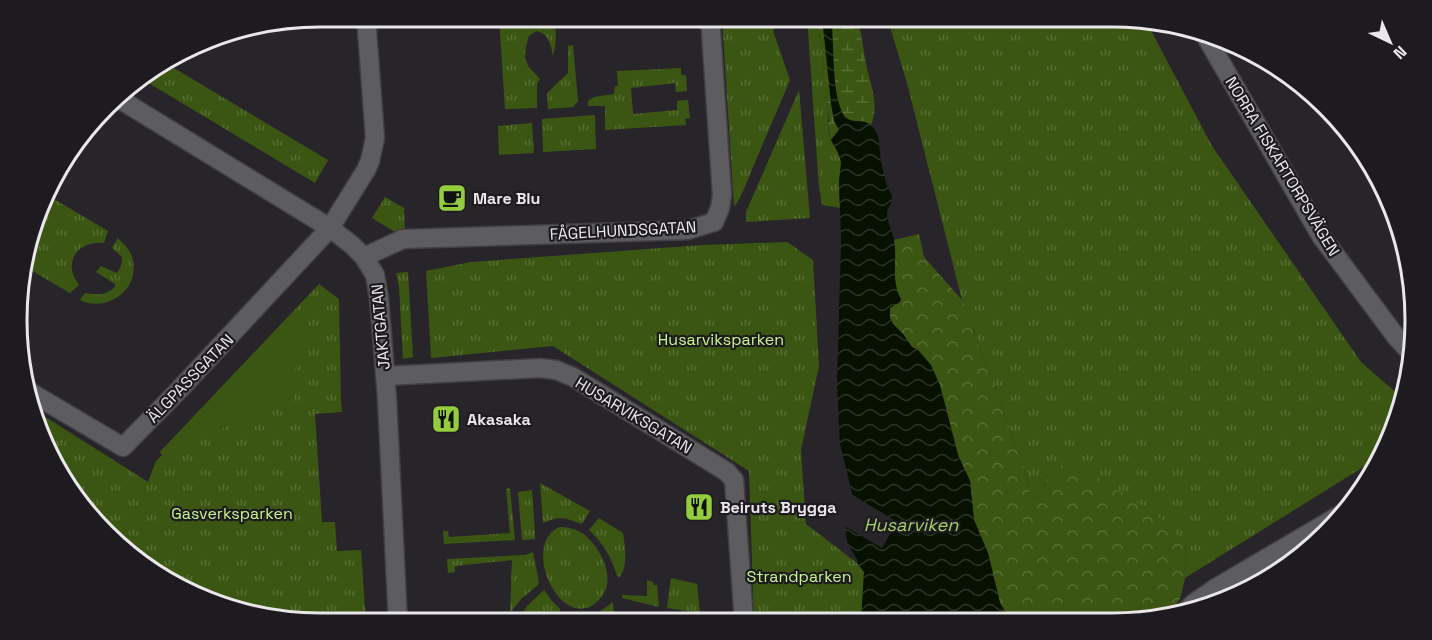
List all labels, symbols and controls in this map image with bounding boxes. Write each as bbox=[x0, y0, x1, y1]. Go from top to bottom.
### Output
north arrow bbox=[1360, 12, 1420, 72]
text: N bbox=[1389, 41, 1411, 64]
street label: NORRA FISKARTORPSVÄGEN bbox=[1221, 73, 1345, 260]
cafe icon: Mare Blu bbox=[436, 182, 468, 214]
place label: Mare Blu bbox=[473, 188, 540, 209]
street label: FÅGELHUNDSGATAN bbox=[549, 216, 697, 245]
street label: JAKTGATAN bbox=[366, 283, 395, 371]
street label: ÄLGPASSGATAN bbox=[143, 329, 238, 427]
park label: Husarviksparken bbox=[658, 329, 784, 350]
street label: HUSARVIKSGATAN bbox=[572, 372, 696, 459]
restaurant icon: Akasaka bbox=[430, 403, 462, 435]
place label: Akasaka bbox=[467, 409, 531, 430]
restaurant icon: Beiruts Brygga bbox=[683, 491, 715, 523]
place label: Beiruts Brygga bbox=[720, 497, 837, 518]
park label: Gasverksparken bbox=[171, 503, 293, 524]
water label: Husarviken bbox=[864, 513, 959, 536]
park label: Strandparken bbox=[746, 566, 852, 587]

